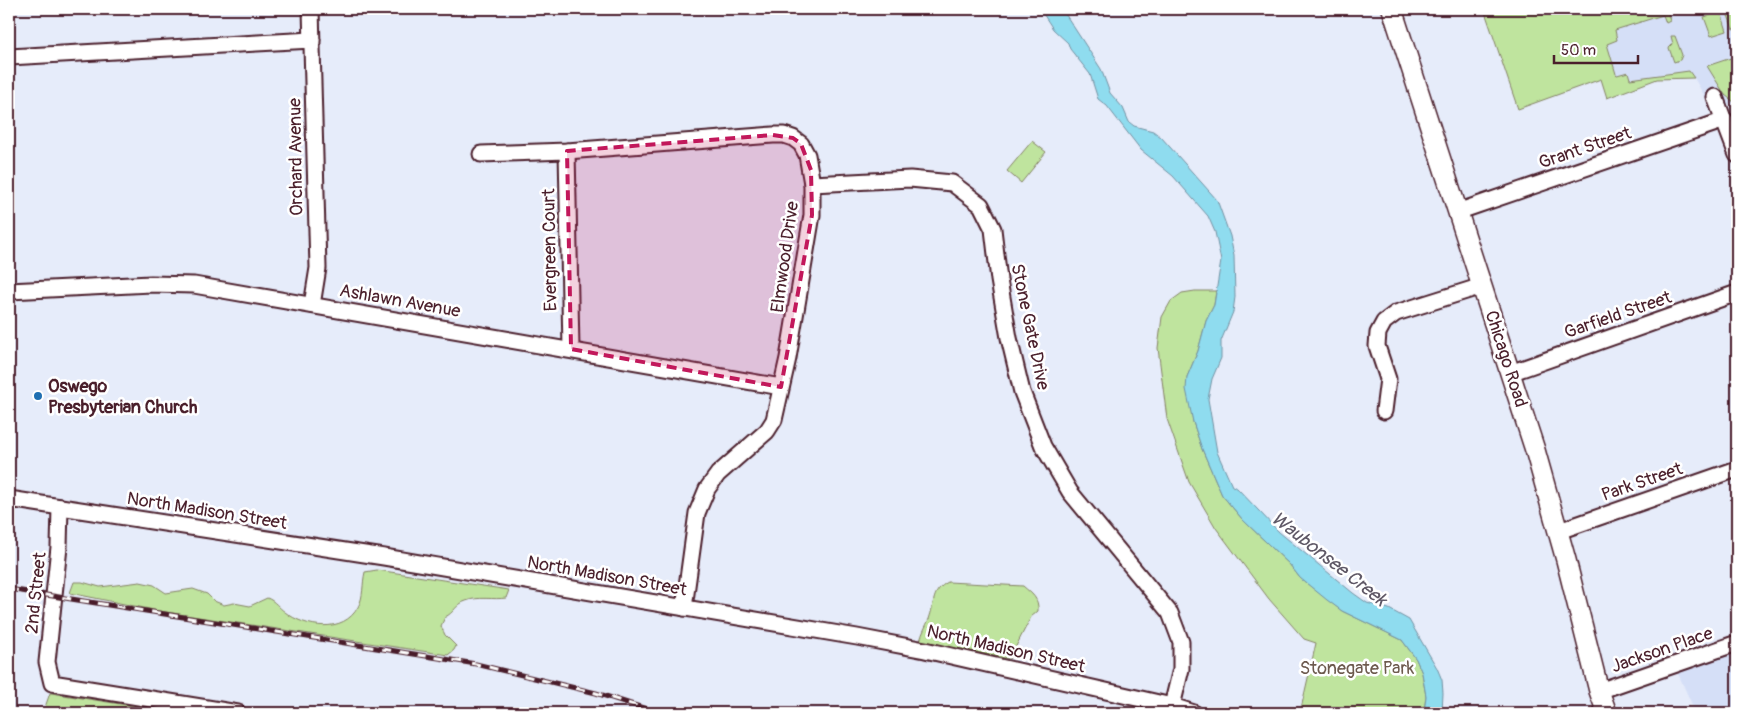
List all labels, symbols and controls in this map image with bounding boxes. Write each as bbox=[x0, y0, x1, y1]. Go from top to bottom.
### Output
scale bar bbox=[1554, 32, 1637, 64]
text: 50 m bbox=[1561, 41, 1596, 60]
street label: Orchard Avenue bbox=[283, 98, 309, 216]
street label: Grant Street bbox=[1536, 121, 1635, 175]
street label: Evergreen Court bbox=[537, 188, 563, 312]
street label: Elmwood Drive bbox=[766, 200, 804, 314]
street label: Stone Gate Drive bbox=[1005, 262, 1055, 392]
street label: Ashlawn Avenue bbox=[338, 279, 462, 323]
street label: Garfield Street bbox=[1561, 286, 1675, 344]
street label: Chicago Road bbox=[1480, 308, 1532, 410]
place label: Oswego Presbyterian Church bbox=[48, 375, 198, 419]
marker: Oswego Presbyterian Church bbox=[32, 390, 44, 402]
street label: Park Street bbox=[1598, 457, 1686, 507]
street label: North Madison Street bbox=[125, 487, 289, 535]
water label: Waubonsee Creek bbox=[1266, 506, 1393, 613]
street label: 2nd Street bbox=[20, 550, 52, 635]
street label: North Madison Street bbox=[525, 551, 689, 601]
street label: North Madison Street bbox=[925, 620, 1088, 679]
street label: Jackson Place bbox=[1608, 622, 1716, 678]
park label: Stonegate Park bbox=[1300, 657, 1415, 680]

